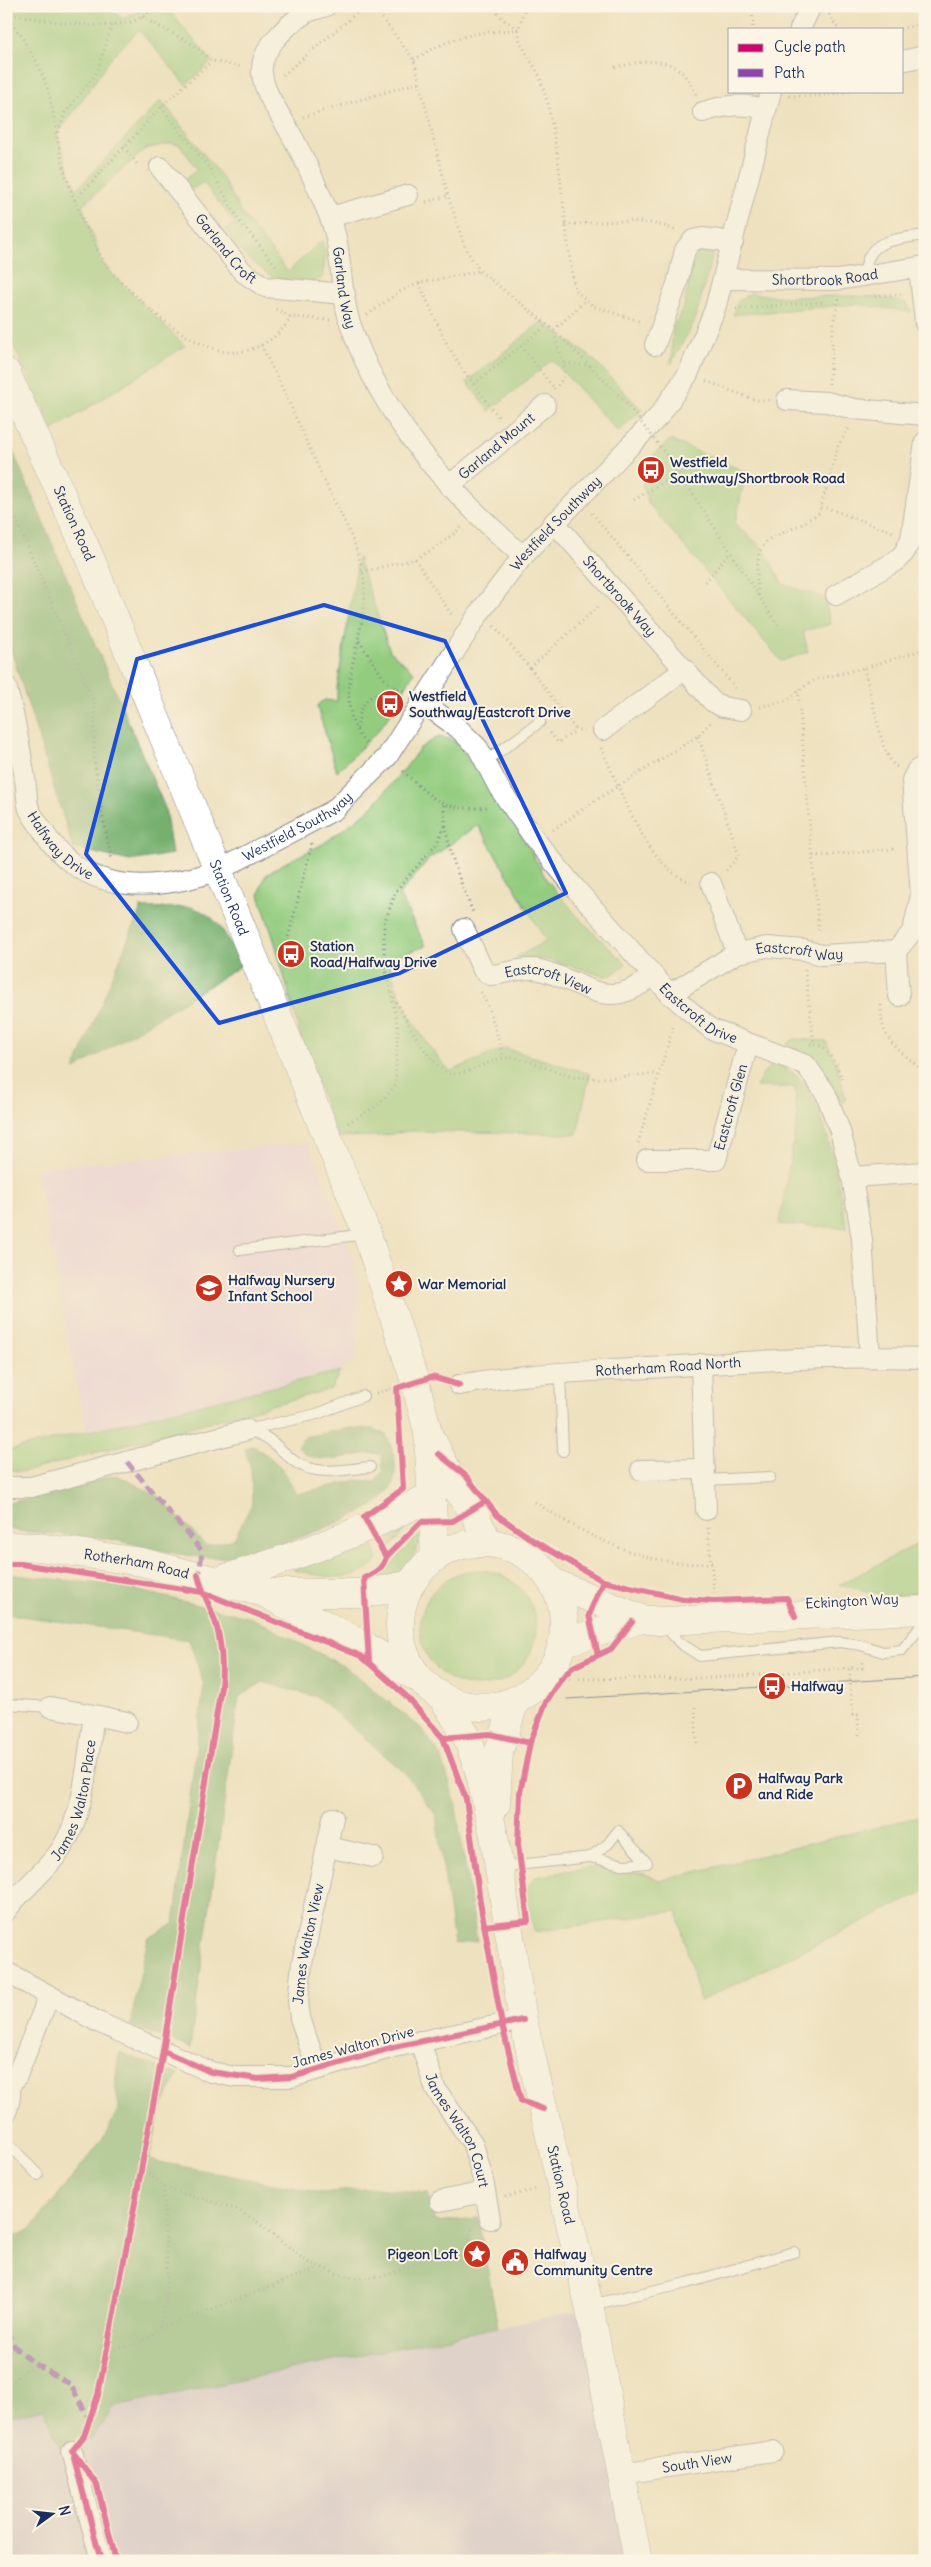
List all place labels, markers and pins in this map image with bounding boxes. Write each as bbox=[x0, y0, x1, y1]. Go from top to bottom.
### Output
place label: Westfield Southway/Shortbrook Road bbox=[670, 453, 846, 487]
bus stop icon: Westfield Southway/Shortbrook Road bbox=[636, 455, 666, 485]
place label: Westfield Southway/Eastcroft Drive bbox=[409, 687, 571, 721]
bus stop icon: Westfield Southway/Eastcroft Drive bbox=[375, 689, 405, 719]
place label: Station Road/Halfway Drive bbox=[310, 937, 437, 971]
bus stop icon: Station Road/Halfway Drive bbox=[276, 939, 306, 969]
place icon: War Memorial bbox=[384, 1269, 414, 1299]
place label: Halfway Nursery Infant School bbox=[228, 1271, 335, 1305]
school or university icon: Halfway Nursery Infant School bbox=[194, 1273, 224, 1303]
place label: War Memorial bbox=[418, 1275, 506, 1293]
bus stop icon: Halfway bbox=[757, 1671, 787, 1701]
place label: Halfway bbox=[791, 1677, 844, 1695]
place label: Halfway Park and Ride bbox=[758, 1769, 843, 1803]
parking icon: Halfway Park and Ride bbox=[724, 1771, 754, 1801]
place icon: Pigeon Loft bbox=[462, 2239, 492, 2269]
place label: Pigeon Loft bbox=[387, 2245, 458, 2263]
place label: Halfway Community Centre bbox=[534, 2245, 653, 2279]
public building icon: Halfway Community Centre bbox=[500, 2247, 530, 2277]

